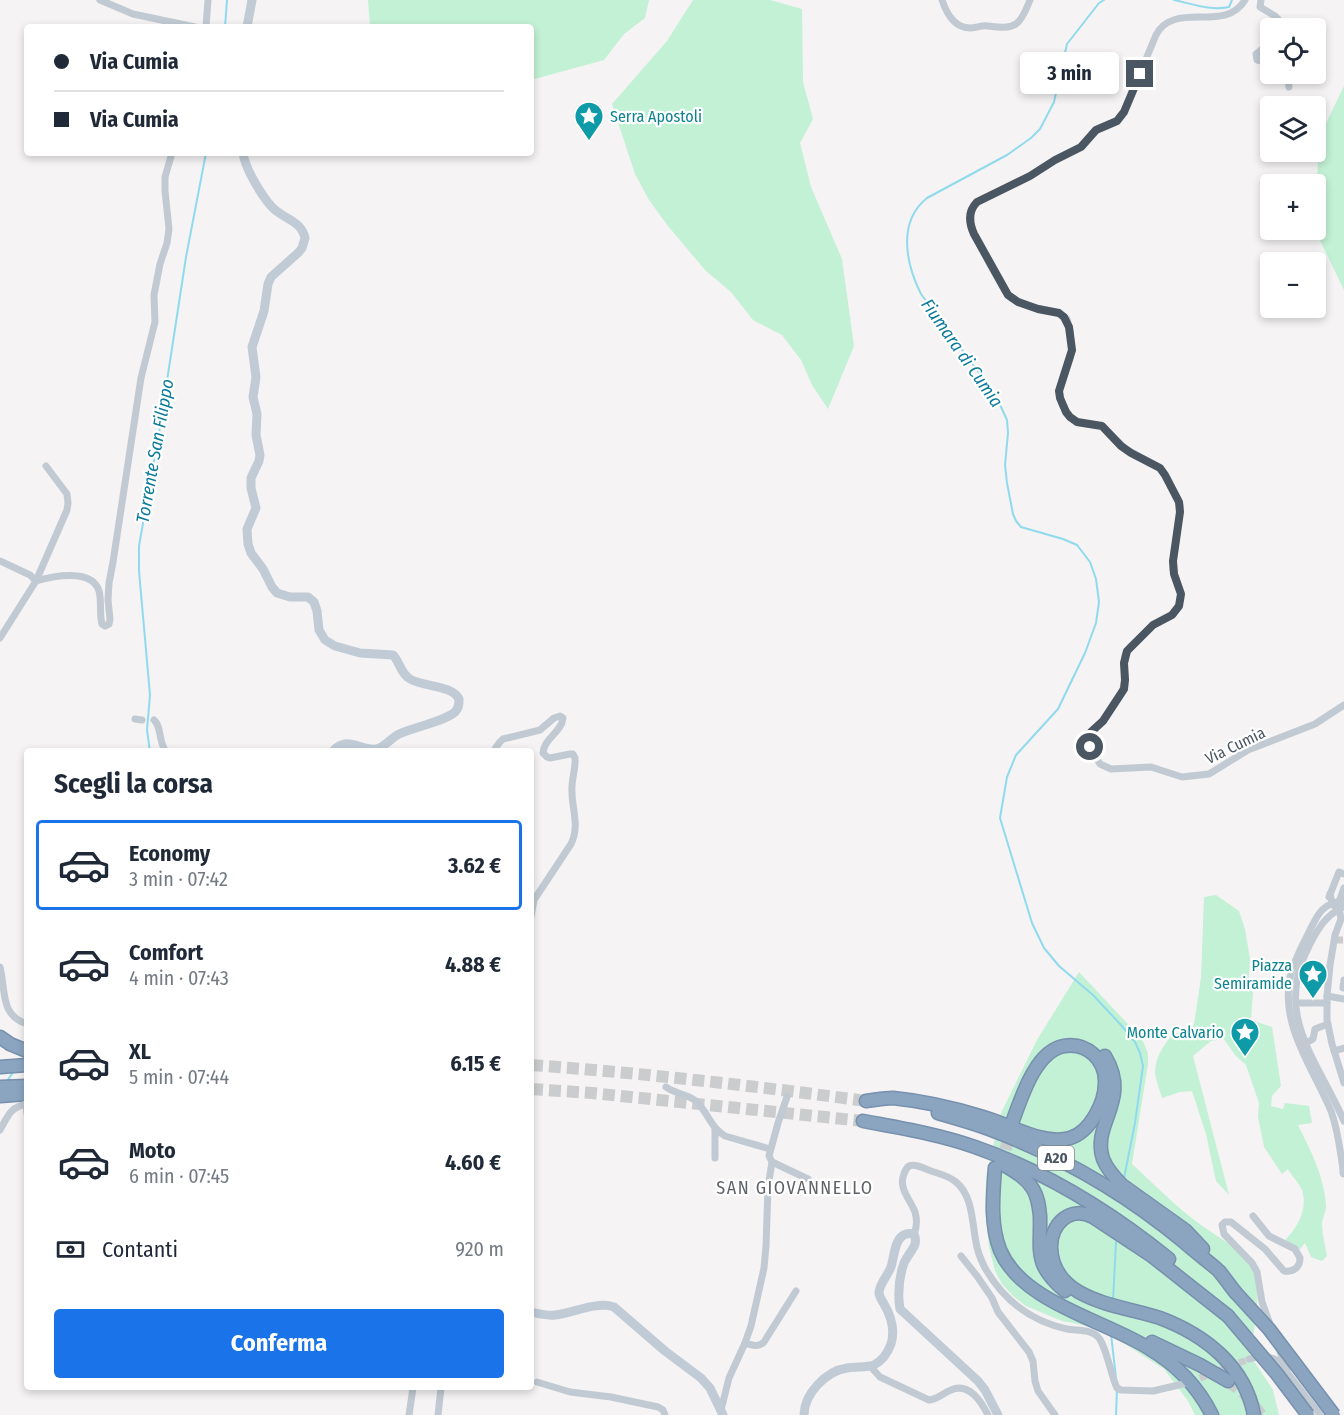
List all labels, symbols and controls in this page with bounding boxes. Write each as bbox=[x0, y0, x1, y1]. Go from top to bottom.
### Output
map controls bbox=[1260, 18, 1326, 318]
button: locate bbox=[1260, 18, 1326, 84]
text: Via Cumia bbox=[90, 48, 179, 75]
callout: 3 min bbox=[1020, 53, 1119, 95]
route end bbox=[1126, 60, 1153, 87]
text: 3 min bbox=[1047, 61, 1092, 85]
button: layers bbox=[1260, 96, 1326, 162]
place icon: Serra Apostoli bbox=[573, 100, 605, 142]
text: Via Cumia bbox=[90, 106, 179, 133]
place label: Serra Apostoli bbox=[610, 107, 702, 126]
button: + bbox=[1260, 174, 1326, 240]
button: − bbox=[1260, 252, 1326, 318]
water label: Fiumara di Cumia bbox=[916, 295, 1008, 411]
water label: Torrente San Filippo bbox=[131, 377, 179, 525]
street label: Via Cumia bbox=[1202, 723, 1268, 768]
route start bbox=[1076, 733, 1103, 760]
text: Scegli la corsa bbox=[54, 768, 213, 800]
icon: car bbox=[57, 838, 111, 892]
text: Economy bbox=[129, 840, 210, 867]
text: 3.62 € bbox=[448, 852, 501, 879]
text: 3 min · 07:42 bbox=[129, 867, 228, 891]
icon: car bbox=[57, 937, 111, 991]
text: Comfort bbox=[129, 939, 203, 966]
text: 4.88 € bbox=[445, 951, 501, 978]
place label: Piazza Semiramide bbox=[1214, 956, 1292, 993]
place icon: Piazza Semiramide bbox=[1297, 958, 1329, 1000]
text: 4 min · 07:43 bbox=[129, 966, 229, 990]
place icon: Monte Calvario bbox=[1229, 1016, 1261, 1058]
place label: Monte Calvario bbox=[1127, 1023, 1224, 1042]
icon: car bbox=[57, 1036, 111, 1090]
text: XL bbox=[129, 1038, 151, 1065]
text: 6.15 € bbox=[450, 1050, 501, 1077]
text: 5 min · 07:44 bbox=[129, 1065, 229, 1089]
icon: car bbox=[57, 1135, 111, 1189]
text: Moto bbox=[129, 1137, 176, 1164]
road number: A20 bbox=[1038, 1146, 1074, 1170]
text: 4.60 € bbox=[445, 1149, 501, 1176]
text: 6 min · 07:45 bbox=[129, 1164, 229, 1188]
district label: SAN GIOVANNELLO bbox=[716, 1177, 874, 1199]
icon: cash bbox=[54, 1233, 87, 1266]
text: Contanti bbox=[102, 1236, 178, 1263]
text: 920 m bbox=[455, 1237, 504, 1261]
button: Conferma bbox=[54, 1309, 504, 1378]

